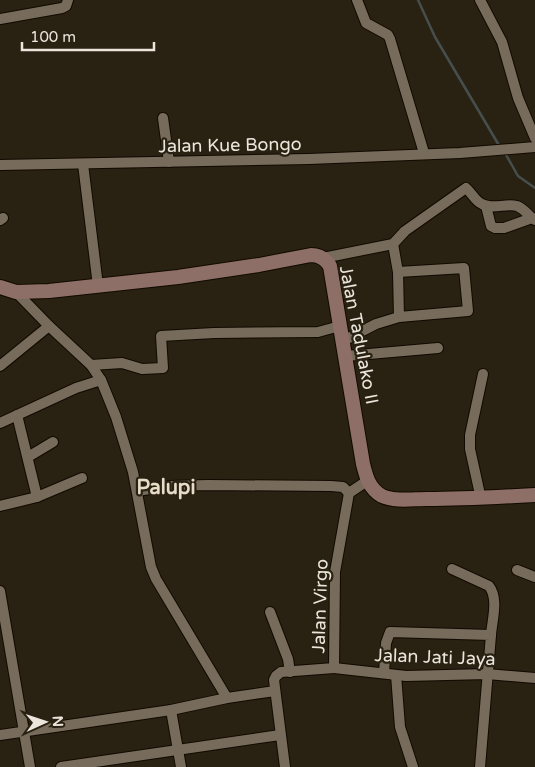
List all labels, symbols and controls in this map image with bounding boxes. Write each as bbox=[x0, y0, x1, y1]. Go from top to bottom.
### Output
scale bar bbox=[22, 20, 155, 52]
text: 100 m bbox=[30, 28, 76, 46]
street label: Jalan Kue Bongo bbox=[158, 133, 302, 157]
street label: Jalan Tadulako II bbox=[335, 264, 383, 406]
district label: Palupi bbox=[137, 476, 195, 500]
street label: Jalan Virgo bbox=[307, 558, 333, 654]
street label: Jalan Jati Jaya bbox=[374, 644, 496, 670]
north arrow bbox=[20, 697, 70, 747]
text: N bbox=[49, 715, 66, 727]

